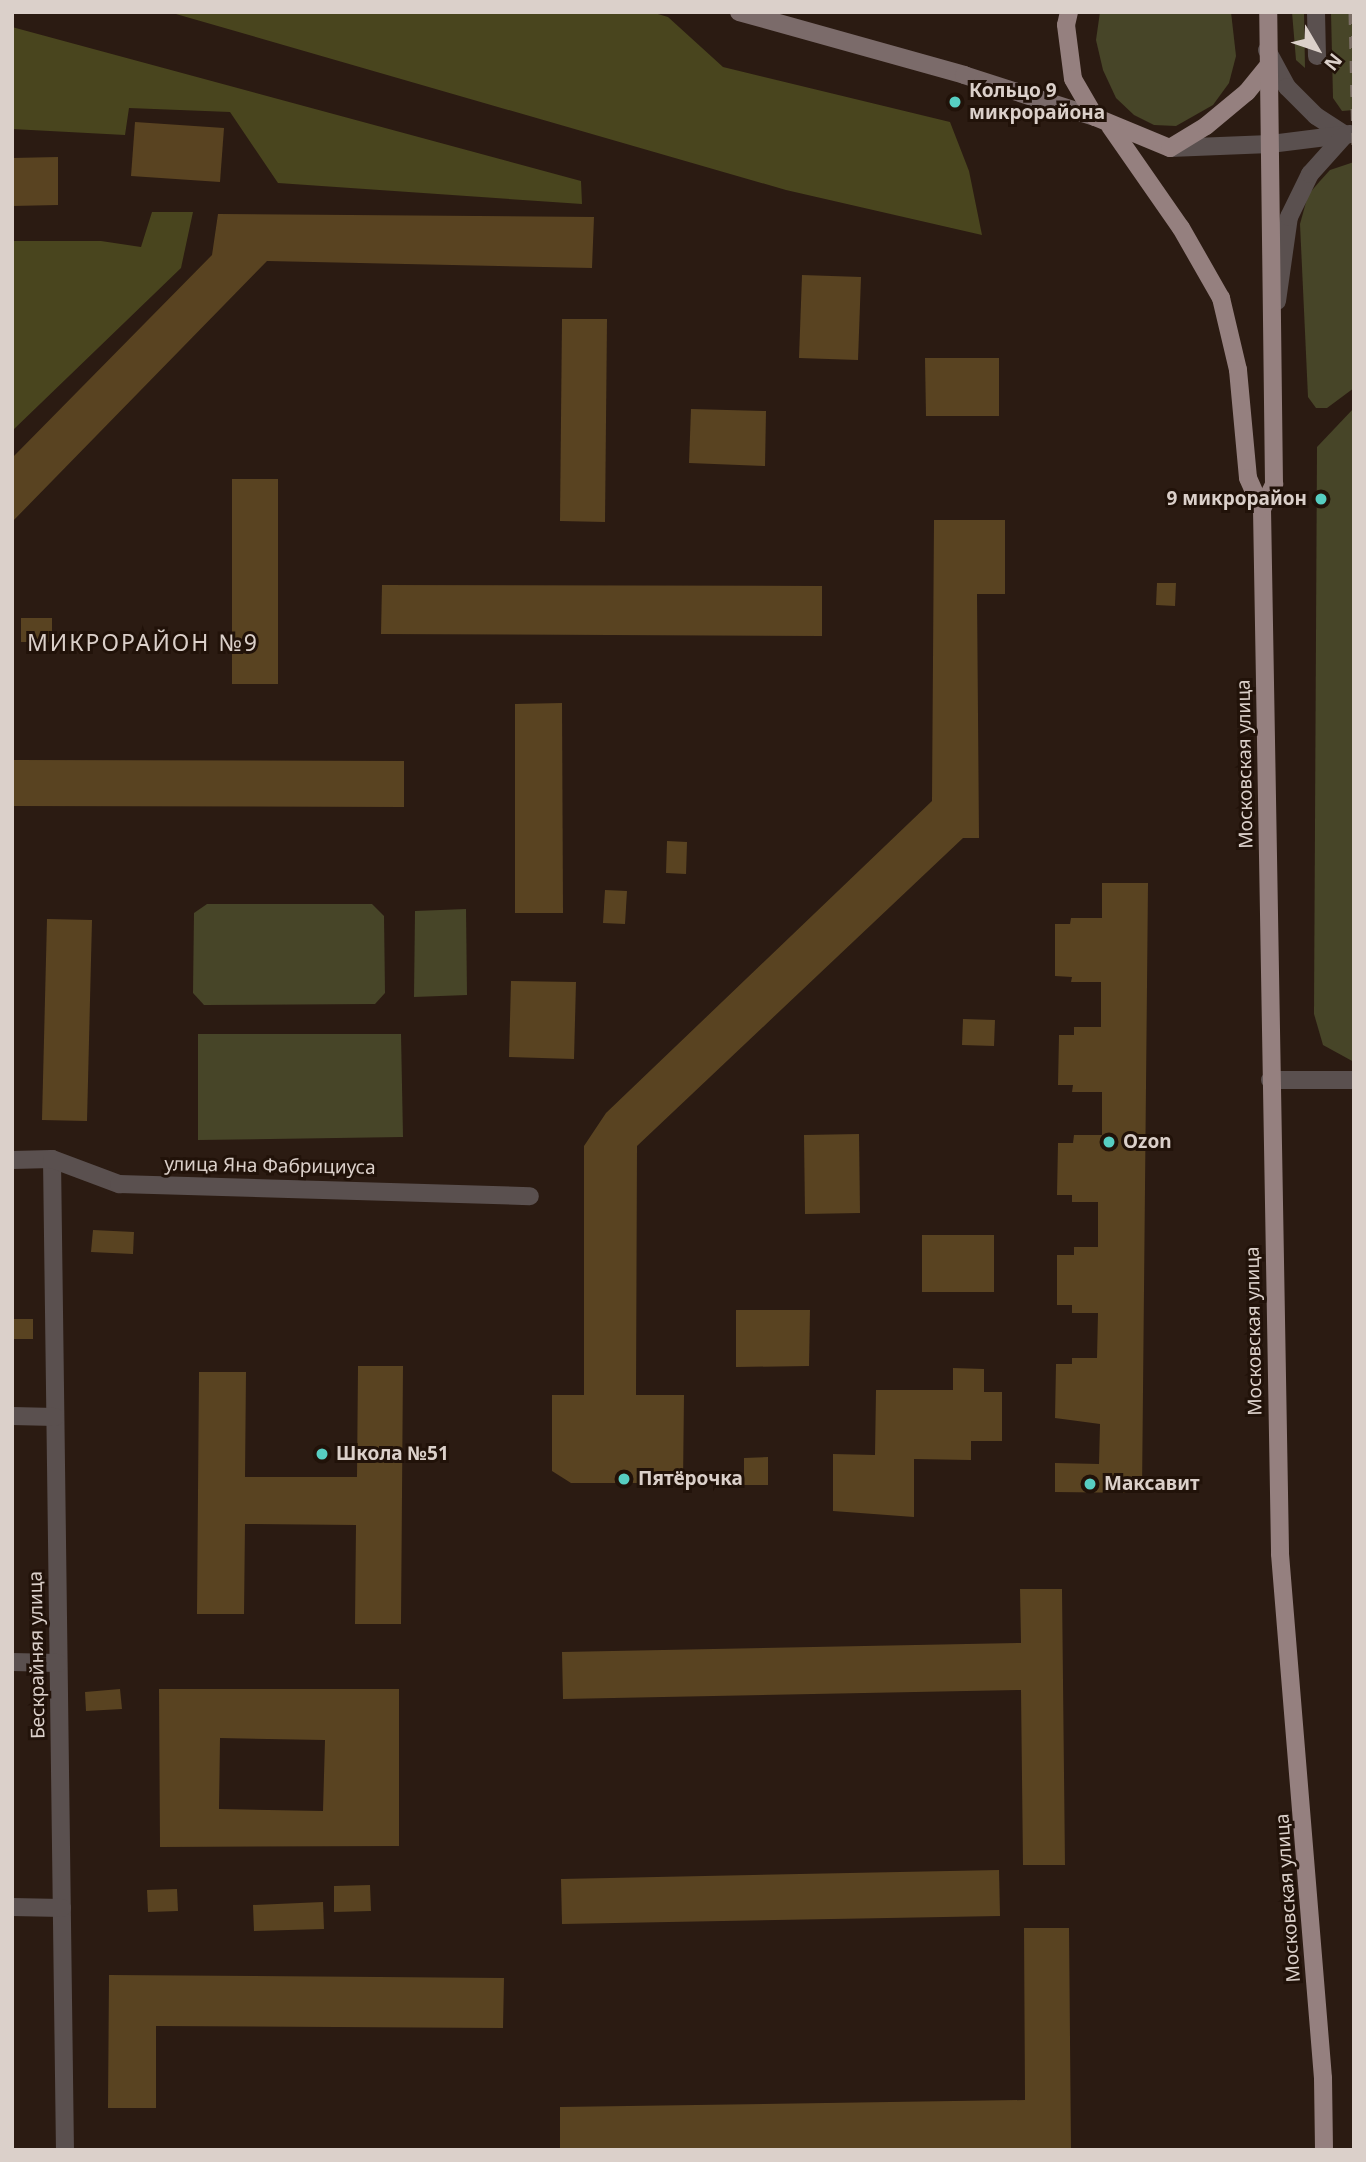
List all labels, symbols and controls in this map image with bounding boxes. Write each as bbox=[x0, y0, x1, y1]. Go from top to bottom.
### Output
north arrow bbox=[1282, 14, 1352, 84]
text: N bbox=[1318, 48, 1348, 76]
place label: Кольцо 9 микрорайона bbox=[969, 80, 1105, 124]
marker: Кольцо 9 микрорайона bbox=[947, 94, 963, 110]
place label: 9 микрорайон bbox=[1166, 488, 1307, 510]
marker: 9 микрорайон bbox=[1313, 491, 1329, 507]
district label: МИКРОРАЙОН №9 bbox=[29, 628, 257, 656]
street label: Московская улица bbox=[1232, 679, 1258, 849]
place label: Ozon bbox=[1123, 1131, 1172, 1153]
marker: Ozon bbox=[1101, 1134, 1117, 1150]
street label: улица Яна Фабрициуса bbox=[164, 1153, 376, 1179]
street label: Московская улица bbox=[1241, 1246, 1267, 1416]
place label: Школа №51 bbox=[336, 1443, 449, 1465]
marker: Школа №51 bbox=[314, 1446, 330, 1462]
place label: Пятёрочка bbox=[638, 1468, 743, 1490]
marker: Пятёрочка bbox=[616, 1471, 632, 1487]
place label: Максавит bbox=[1104, 1473, 1200, 1495]
marker: Максавит bbox=[1082, 1476, 1098, 1492]
street label: Бескрайняя улица bbox=[24, 1571, 50, 1739]
street label: Московская улица bbox=[1271, 1813, 1305, 1983]

